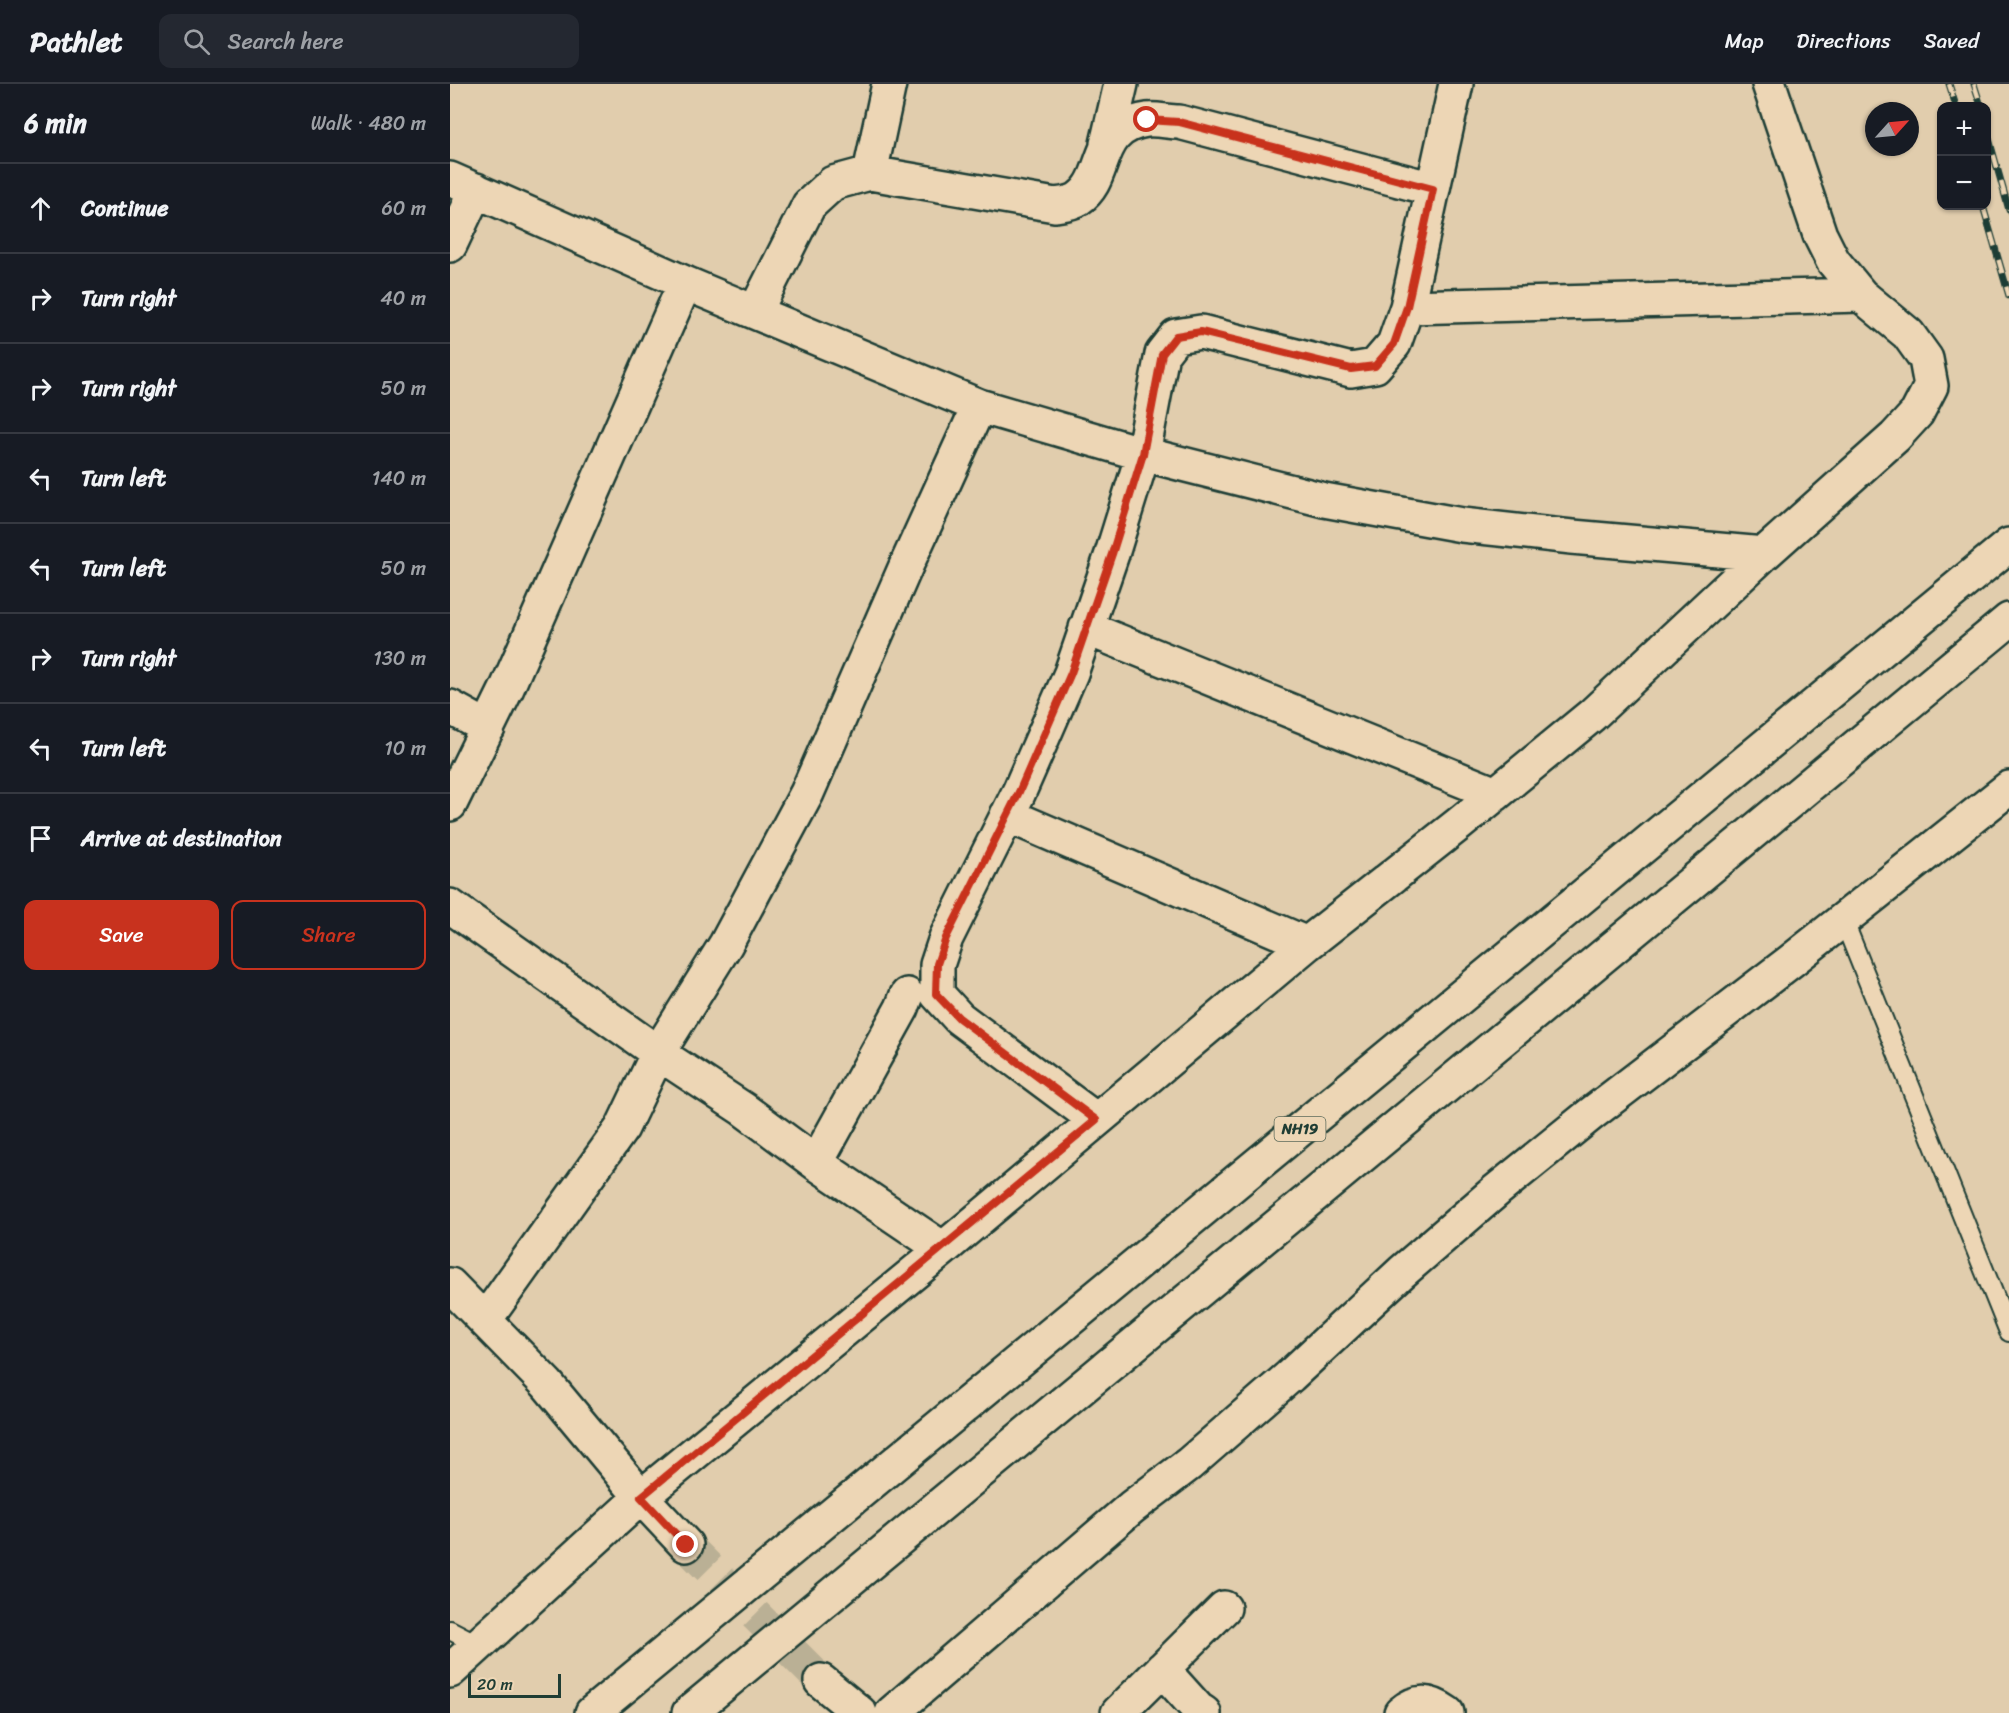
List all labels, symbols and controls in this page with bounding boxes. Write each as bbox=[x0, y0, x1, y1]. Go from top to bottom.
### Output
search box bbox=[159, 14, 579, 68]
text: Pathlet bbox=[30, 17, 123, 66]
text: Search here bbox=[228, 22, 343, 61]
text: Map bbox=[1725, 22, 1763, 60]
text: Directions bbox=[1796, 22, 1891, 60]
text: Saved bbox=[1924, 22, 1979, 60]
icon: search bbox=[180, 25, 213, 58]
text: 6 min bbox=[24, 100, 87, 146]
north arrow bbox=[1865, 102, 1919, 156]
map controls bbox=[1937, 102, 1991, 210]
button: + bbox=[1937, 102, 1991, 156]
text: Walk · 480 m bbox=[311, 106, 426, 141]
route start bbox=[1133, 106, 1159, 132]
button: − bbox=[1937, 156, 1991, 210]
text: Continue bbox=[81, 189, 169, 228]
text: 60 m bbox=[381, 191, 426, 226]
icon: ahead bbox=[24, 192, 57, 225]
text: Turn right bbox=[81, 279, 176, 318]
text: 40 m bbox=[380, 281, 426, 316]
icon: right bbox=[24, 282, 57, 315]
text: Turn right bbox=[81, 369, 176, 408]
text: 50 m bbox=[381, 371, 426, 406]
icon: right bbox=[24, 372, 57, 405]
text: Turn left bbox=[81, 459, 166, 498]
text: 140 m bbox=[372, 461, 426, 496]
icon: left bbox=[24, 462, 57, 495]
text: Turn left bbox=[81, 549, 166, 588]
text: 50 m bbox=[381, 551, 426, 586]
icon: left bbox=[24, 552, 57, 585]
text: Turn right bbox=[81, 639, 176, 678]
text: 130 m bbox=[373, 641, 426, 676]
icon: right bbox=[24, 642, 57, 675]
text: Turn left bbox=[81, 729, 166, 768]
text: 10 m bbox=[384, 731, 426, 766]
icon: left bbox=[24, 732, 57, 765]
text: Arrive at destination bbox=[81, 819, 282, 858]
icon: arrive bbox=[24, 822, 57, 855]
button: Save bbox=[24, 900, 219, 970]
button: Share bbox=[231, 900, 426, 970]
road number: NH19 bbox=[1274, 1117, 1326, 1141]
route end bbox=[672, 1531, 698, 1557]
text: 20 m bbox=[477, 1670, 513, 1699]
scale bar bbox=[468, 1671, 561, 1698]

